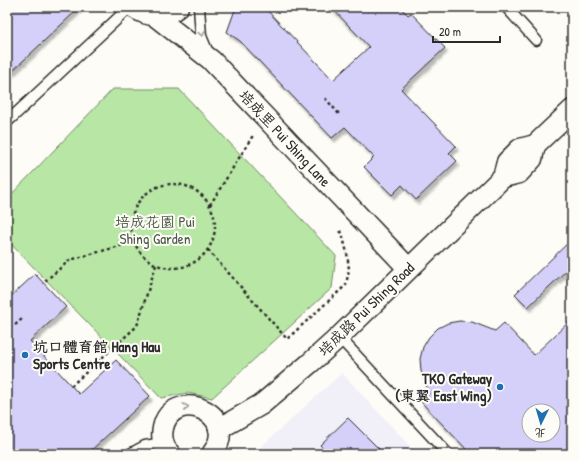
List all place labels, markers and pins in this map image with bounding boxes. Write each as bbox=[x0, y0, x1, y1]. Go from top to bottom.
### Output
place label: 坑口體育館 Hang Hau Sports Centre bbox=[33, 336, 161, 375]
marker: 坑口體育館 Hang Hau Sports Centre bbox=[20, 350, 30, 360]
place label: TKO Gateway (東翼 East Wing) bbox=[395, 368, 493, 407]
marker: TKO Gateway (東翼 East Wing) bbox=[495, 382, 505, 392]

